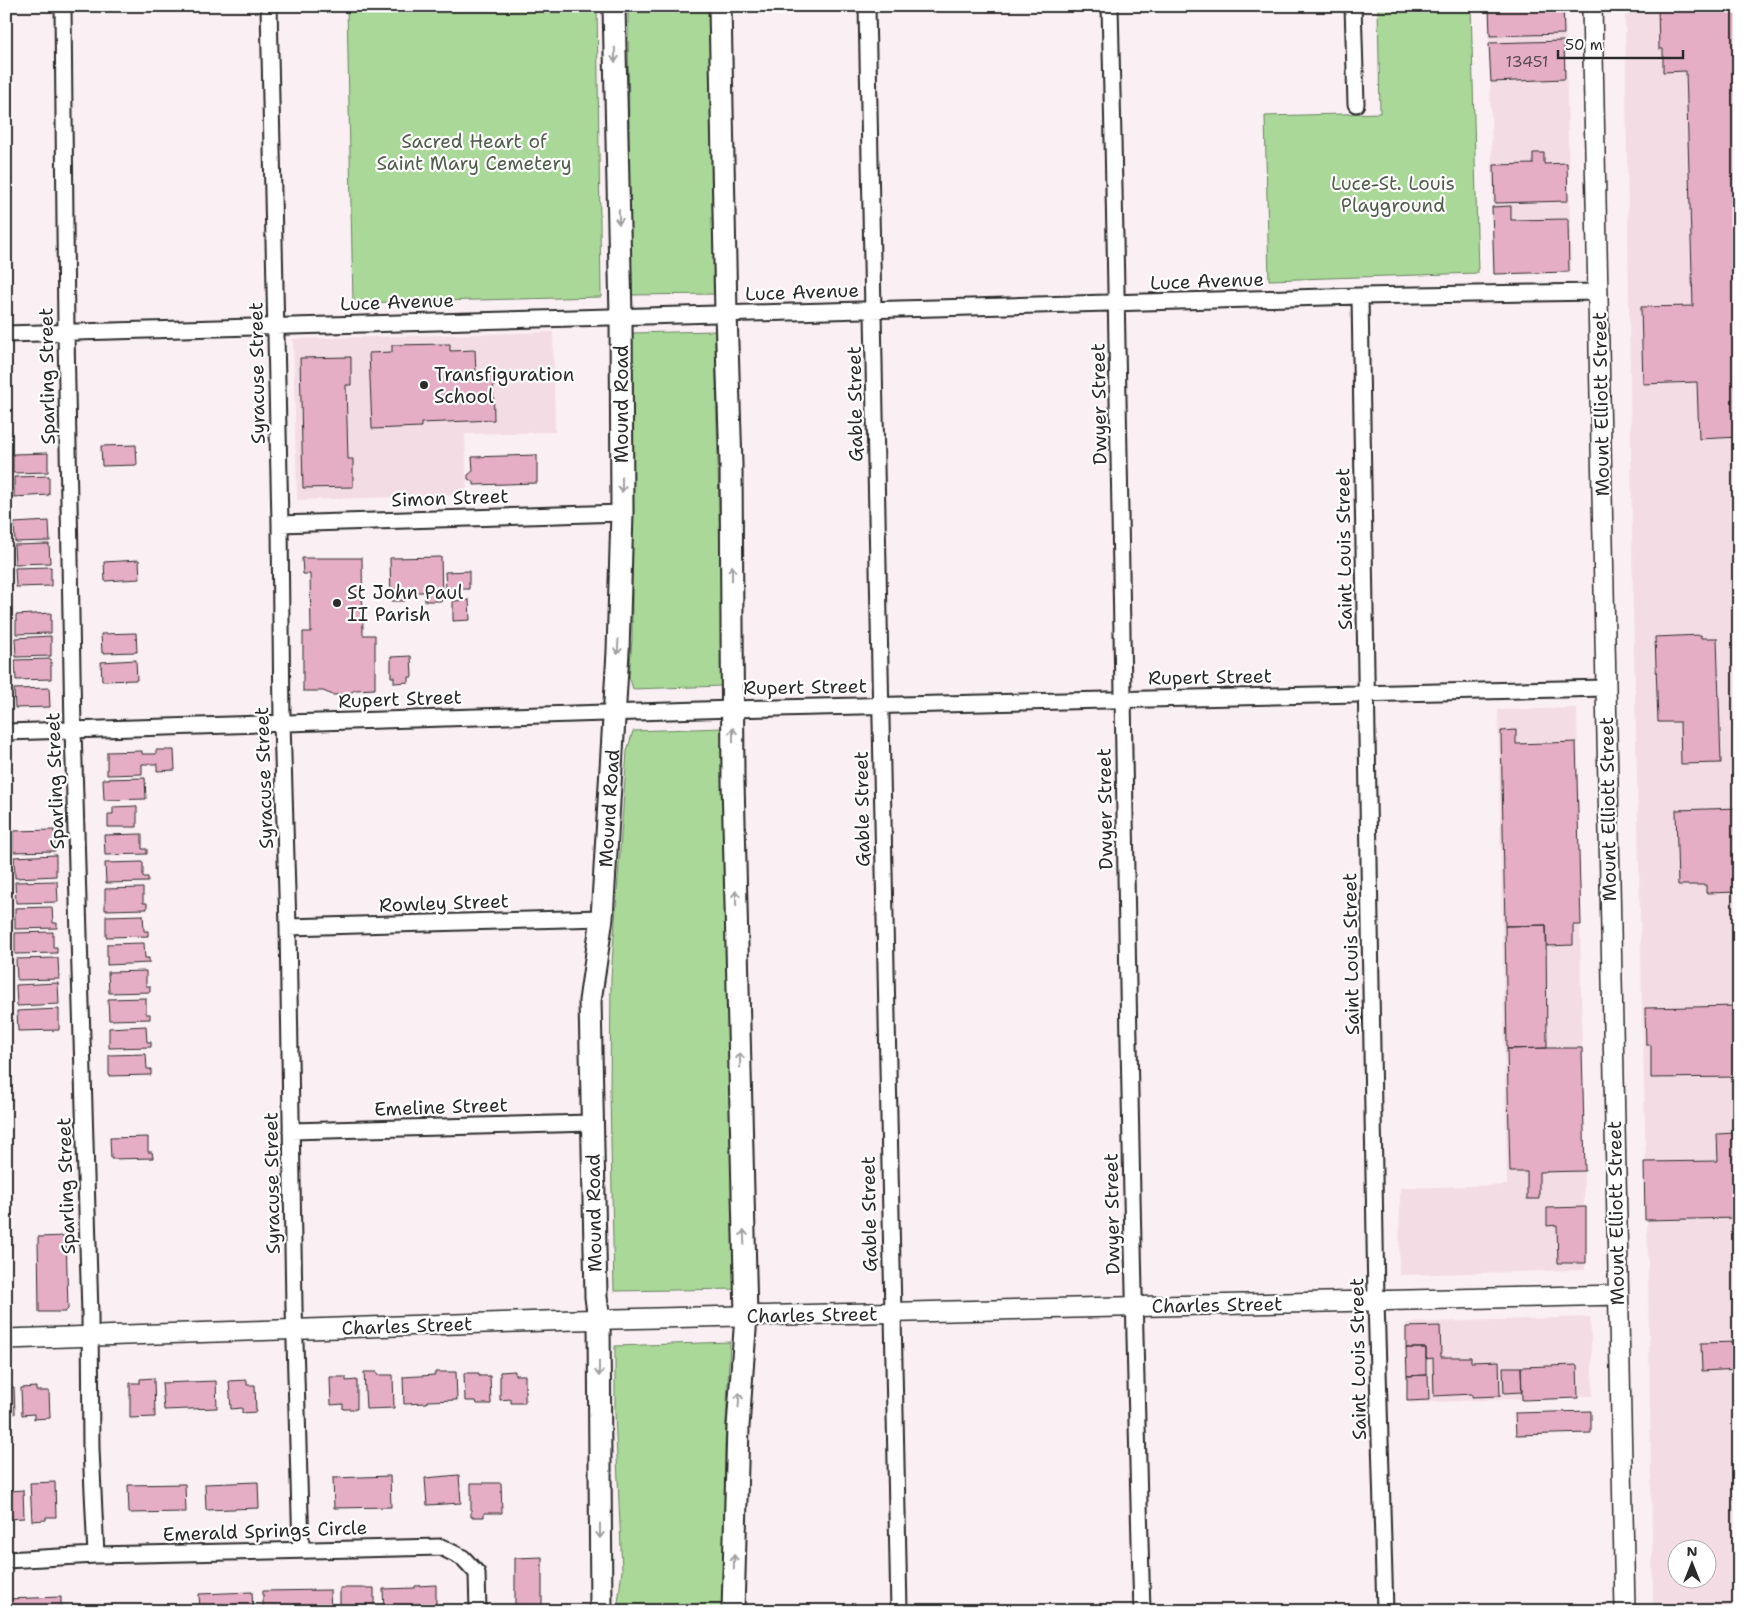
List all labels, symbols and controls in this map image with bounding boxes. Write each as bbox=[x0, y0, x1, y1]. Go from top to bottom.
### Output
scale bar bbox=[1558, 28, 1682, 60]
text: 50 m bbox=[1565, 35, 1603, 55]
one-way arrow bbox=[611, 47, 620, 63]
house number: 13451 bbox=[1505, 51, 1549, 72]
park label: Sacred Heart of Saint Mary Cemetery bbox=[376, 129, 572, 176]
park label: Luce-St. Louis Playground bbox=[1331, 171, 1455, 218]
one-way arrow bbox=[614, 209, 624, 225]
street label: Luce Avenue bbox=[1150, 267, 1264, 295]
street label: Luce Avenue bbox=[745, 278, 859, 306]
street label: Luce Avenue bbox=[340, 288, 454, 316]
street label: Syracuse Street bbox=[243, 302, 271, 444]
street label: Sparling Street bbox=[33, 307, 61, 445]
street label: Mount Elliott Street bbox=[1587, 311, 1615, 497]
street label: Dwyer Street bbox=[1085, 343, 1113, 465]
street label: Mound Road bbox=[609, 345, 634, 463]
street label: Gable Street bbox=[841, 346, 869, 462]
place label: Transfiguration School bbox=[434, 362, 574, 409]
marker: Transfiguration School bbox=[418, 379, 430, 391]
street label: Saint Louis Street bbox=[1330, 468, 1358, 630]
one-way arrow bbox=[617, 476, 627, 493]
street label: Simon Street bbox=[391, 483, 509, 513]
one-way arrow bbox=[727, 565, 737, 581]
place label: St John Paul II Parish bbox=[347, 580, 463, 627]
marker: St John Paul II Parish bbox=[331, 597, 343, 609]
one-way arrow bbox=[614, 639, 623, 655]
street label: Rupert Street bbox=[1148, 663, 1272, 691]
street label: Rupert Street bbox=[743, 673, 867, 701]
street label: Rupert Street bbox=[338, 684, 462, 714]
street label: Syracuse Street bbox=[249, 707, 279, 849]
street label: Sparling Street bbox=[40, 712, 70, 850]
street label: Mount Elliott Street bbox=[1594, 716, 1622, 902]
one-way arrow bbox=[728, 727, 738, 744]
street label: Mound Road bbox=[593, 748, 625, 868]
street label: Dwyer Street bbox=[1091, 748, 1119, 870]
street label: Gable Street bbox=[848, 751, 876, 867]
street label: Saint Louis Street bbox=[1337, 873, 1365, 1035]
street label: Rowley Street bbox=[379, 888, 509, 918]
one-way arrow bbox=[731, 890, 741, 906]
one-way arrow bbox=[735, 1052, 744, 1068]
street label: Emeline Street bbox=[374, 1092, 508, 1122]
street label: Syracuse Street bbox=[258, 1112, 286, 1254]
street label: Sparling Street bbox=[51, 1117, 81, 1255]
street label: Mount Elliott Street bbox=[1602, 1120, 1630, 1306]
street label: Dwyer Street bbox=[1098, 1153, 1126, 1275]
street label: Mound Road bbox=[580, 1154, 608, 1272]
street label: Gable Street bbox=[855, 1156, 883, 1272]
one-way arrow bbox=[739, 1230, 749, 1246]
street label: Saint Louis Street bbox=[1344, 1278, 1372, 1440]
street label: Charles Street bbox=[1151, 1291, 1283, 1319]
street label: Charles Street bbox=[746, 1301, 878, 1329]
street label: Charles Street bbox=[341, 1311, 473, 1341]
one-way arrow bbox=[594, 1360, 604, 1376]
one-way arrow bbox=[735, 1392, 744, 1408]
street label: Emerald Springs Circle bbox=[162, 1515, 368, 1547]
one-way arrow bbox=[595, 1522, 605, 1539]
north arrow bbox=[1668, 1540, 1718, 1590]
text: N bbox=[1686, 1542, 1698, 1560]
one-way arrow bbox=[729, 1554, 739, 1570]

